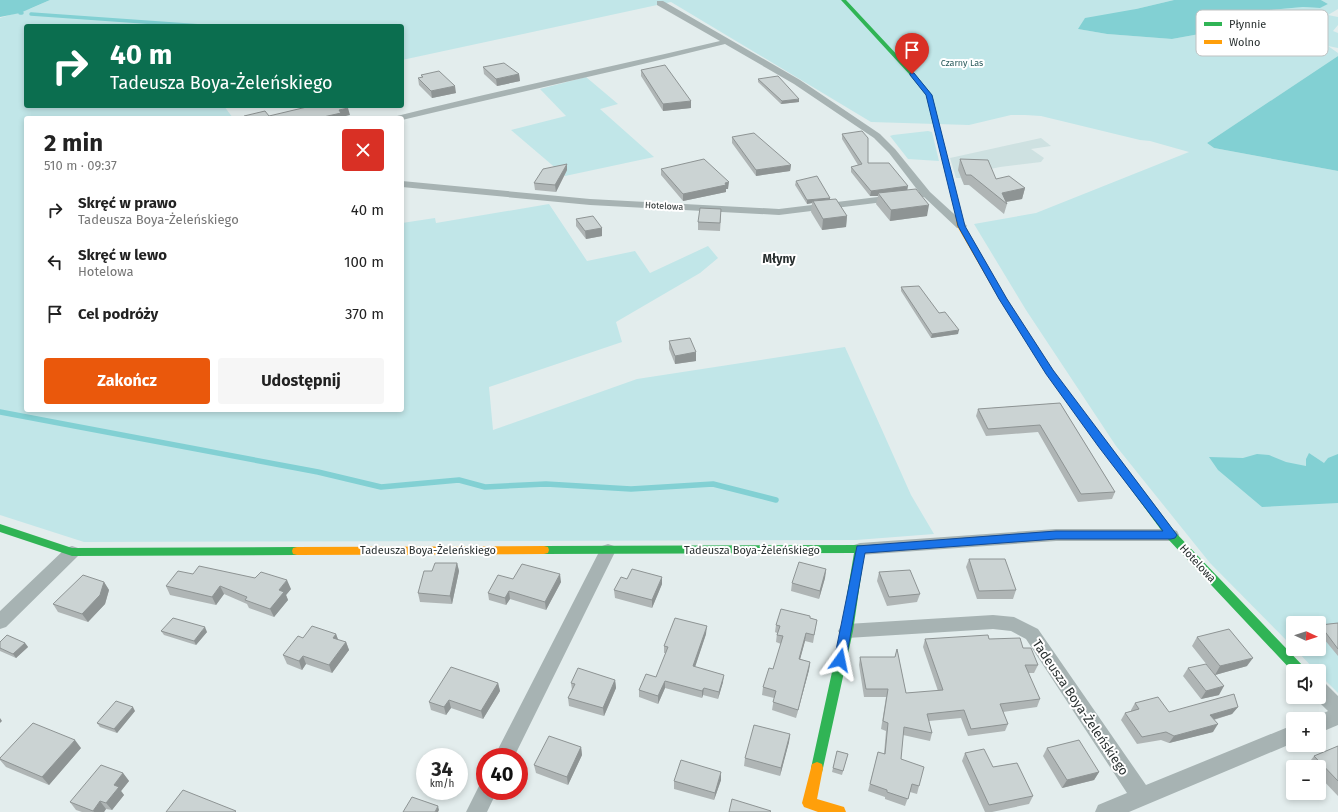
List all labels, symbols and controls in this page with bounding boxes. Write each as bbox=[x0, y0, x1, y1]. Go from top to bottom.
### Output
legend bbox=[1196, 10, 1328, 56]
text: Płynnie bbox=[1229, 18, 1266, 31]
pin bbox=[895, 33, 929, 74]
text: Wolno bbox=[1229, 36, 1261, 49]
text: 40 m bbox=[110, 38, 173, 71]
icon: arrive bbox=[901, 39, 923, 61]
icon: right bbox=[44, 40, 96, 92]
park label: Czarny Las bbox=[941, 58, 983, 68]
text: Tadeusza Boya-Żeleńskiego bbox=[110, 72, 333, 94]
text: 2 min bbox=[44, 129, 103, 157]
button: close bbox=[342, 129, 384, 171]
text: 510 m · 09:37 bbox=[44, 158, 117, 173]
text: Skręć w prawo bbox=[78, 194, 177, 212]
icon: right bbox=[44, 199, 66, 221]
street label: Hotelowa bbox=[645, 200, 684, 212]
text: 40 m bbox=[351, 201, 384, 219]
text: Tadeusza Boya-Żeleńskiego bbox=[78, 212, 239, 227]
text: Skręć w lewo bbox=[78, 246, 167, 264]
icon: left bbox=[44, 251, 66, 273]
district label: Młyny bbox=[762, 252, 796, 266]
text: 100 m bbox=[344, 253, 384, 271]
text: Hotelowa bbox=[78, 264, 134, 279]
icon: arrive bbox=[44, 303, 66, 325]
text: Cel podróży bbox=[78, 305, 158, 323]
text: 370 m bbox=[345, 305, 384, 323]
button: Zakończ bbox=[44, 358, 210, 404]
button: Udostępnij bbox=[218, 358, 384, 404]
street label: Hotelowa bbox=[1177, 542, 1218, 585]
street label: Tadeusza Boya-Żeleńskiego bbox=[360, 543, 496, 557]
street label: Tadeusza Boya-Żeleńskiego bbox=[684, 543, 820, 557]
north arrow bbox=[1286, 616, 1326, 656]
map controls bbox=[1286, 616, 1326, 800]
street label: Tadeusza Boya-Żeleńskiego bbox=[1029, 636, 1132, 778]
position arrow bbox=[819, 639, 861, 681]
button: sound bbox=[1286, 664, 1326, 704]
button: + bbox=[1286, 712, 1326, 752]
speed limit sign: 40 bbox=[476, 748, 528, 800]
text: 34 bbox=[431, 757, 453, 781]
button: − bbox=[1286, 760, 1326, 800]
text: km/h bbox=[430, 778, 454, 790]

